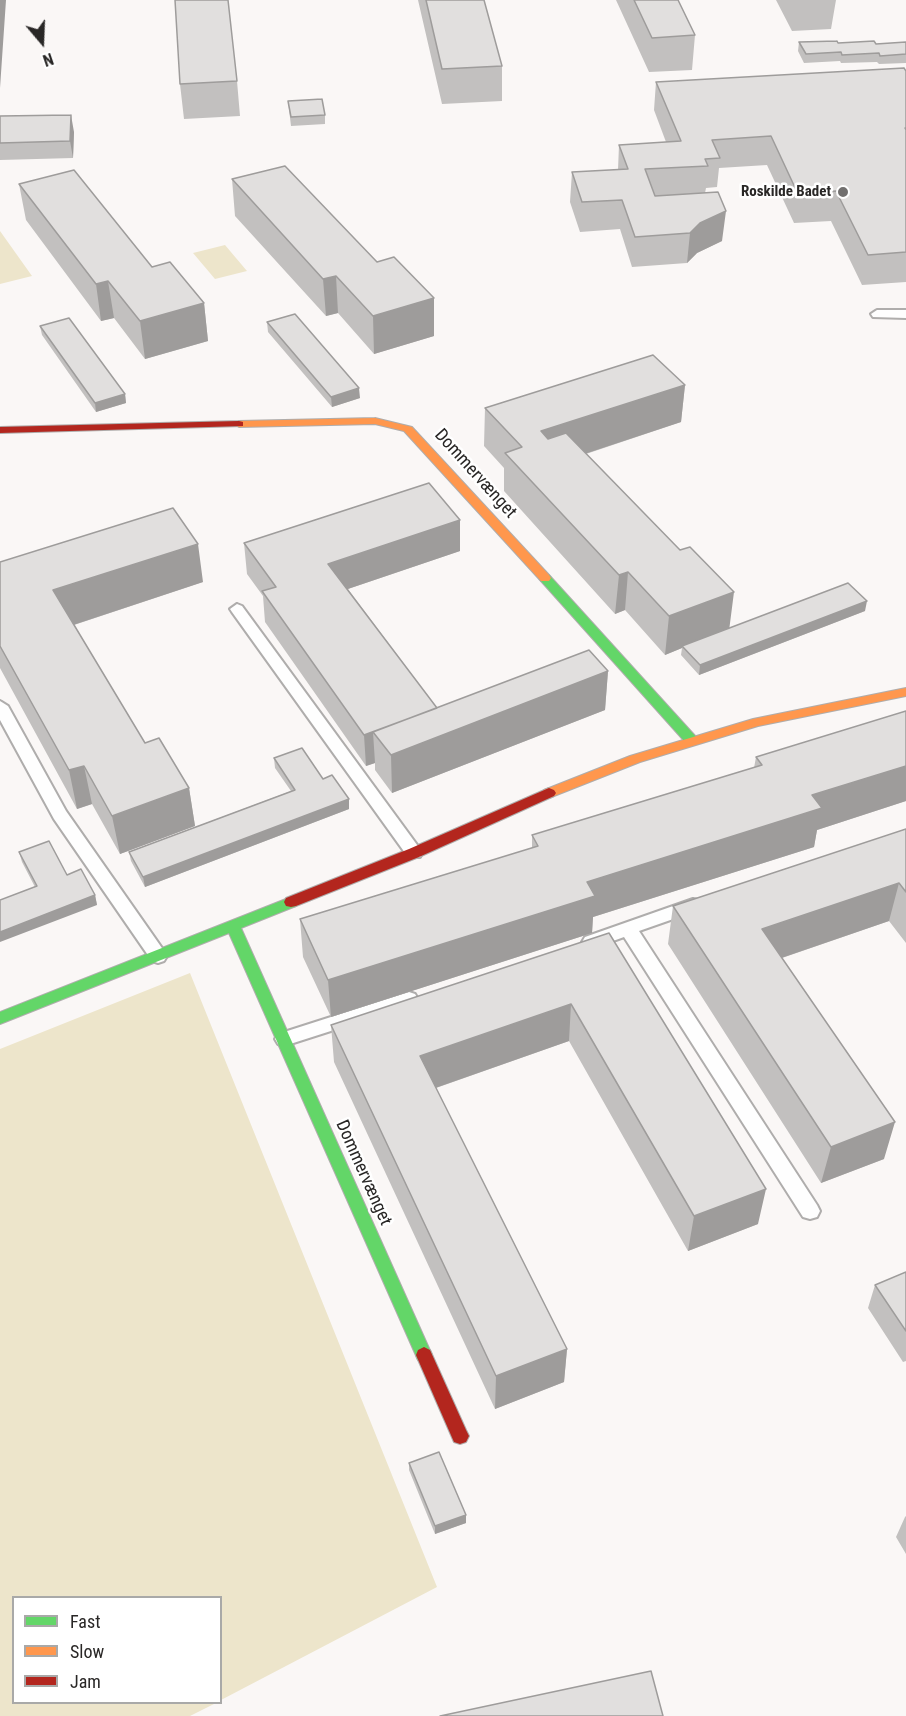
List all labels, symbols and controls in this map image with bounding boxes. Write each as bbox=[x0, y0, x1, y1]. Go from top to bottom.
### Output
north arrow bbox=[12, 12, 72, 72]
text: N bbox=[40, 49, 56, 70]
place label: Roskilde Badet bbox=[741, 183, 831, 201]
marker: Roskilde Badet bbox=[836, 185, 850, 199]
street label: Dommervænget bbox=[429, 425, 521, 523]
street label: Dommervænget bbox=[330, 1117, 396, 1229]
legend bbox=[12, 1596, 222, 1704]
text: Fast bbox=[70, 1611, 101, 1632]
text: Slow bbox=[70, 1641, 104, 1662]
text: Jam bbox=[70, 1671, 101, 1692]

